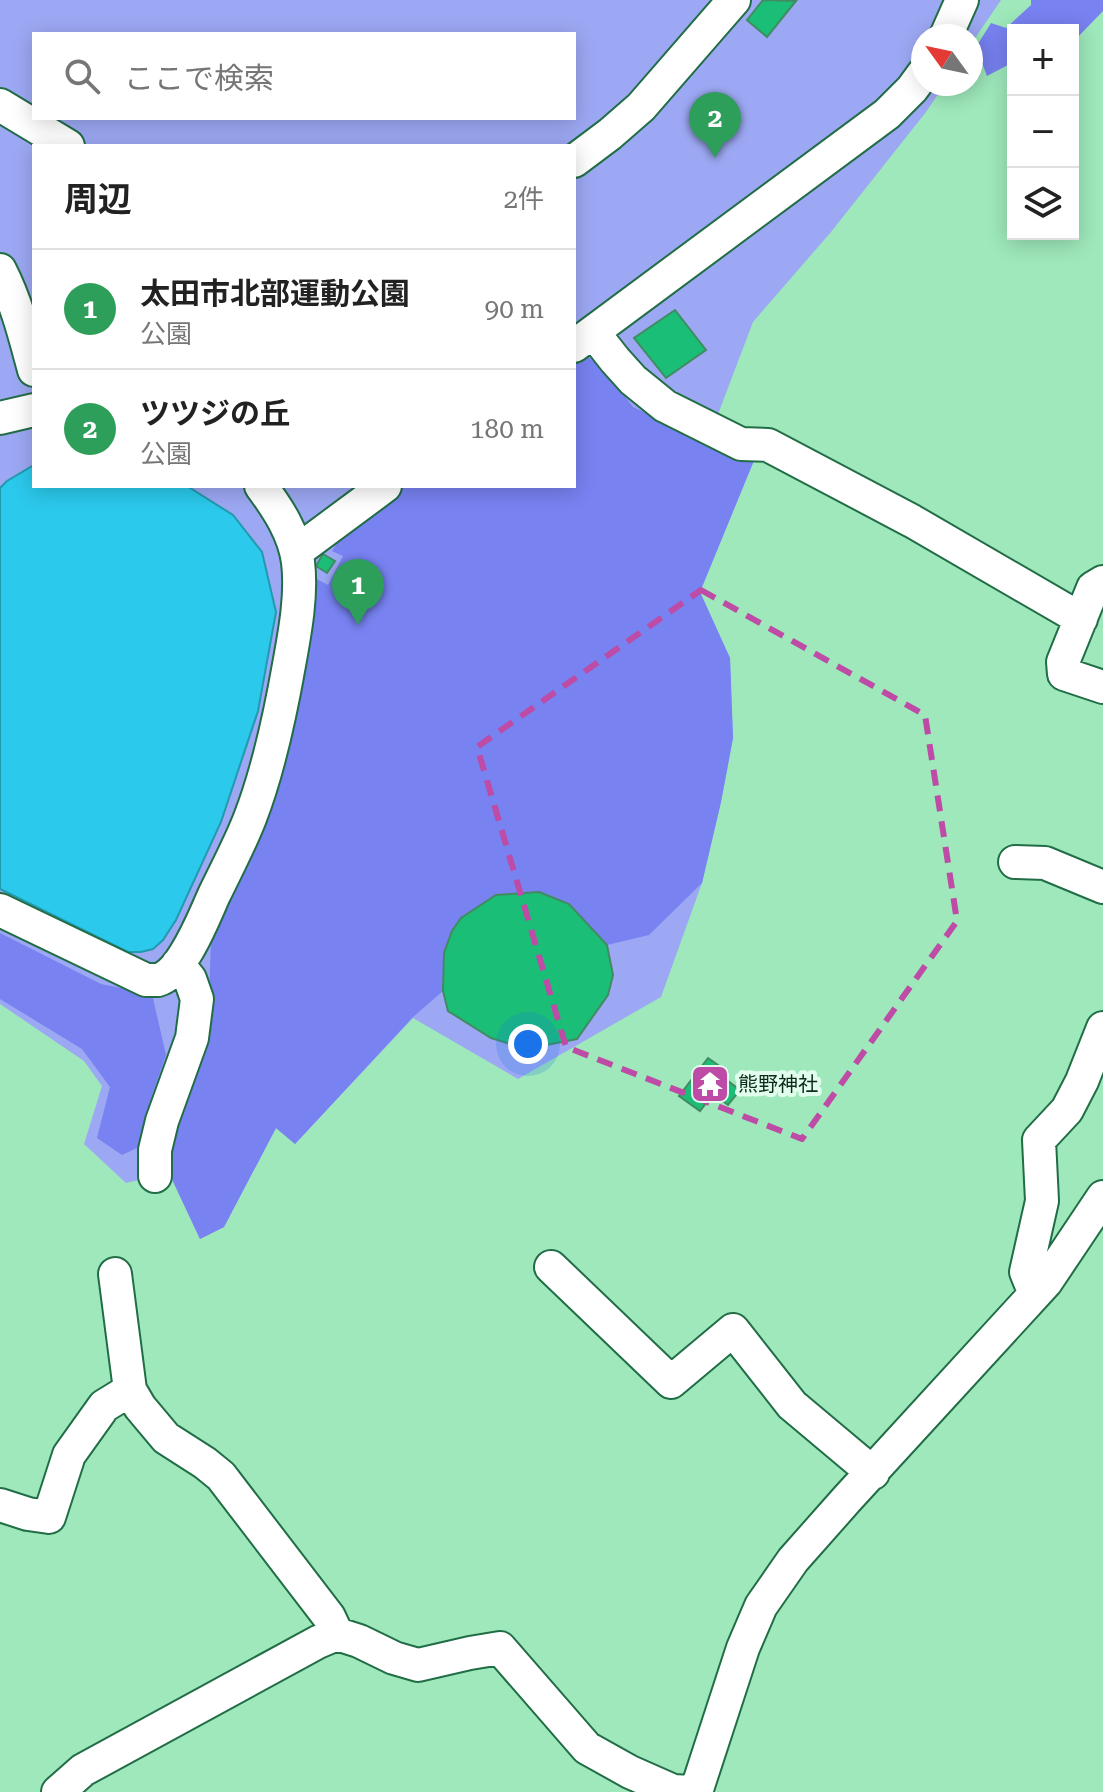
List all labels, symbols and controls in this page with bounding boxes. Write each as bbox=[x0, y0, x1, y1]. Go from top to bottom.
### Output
north arrow bbox=[911, 24, 983, 96]
map controls bbox=[1007, 24, 1079, 240]
button: + bbox=[1007, 24, 1079, 96]
search box bbox=[32, 32, 576, 120]
icon: search bbox=[60, 54, 104, 98]
text: ここで検索 bbox=[124, 61, 274, 96]
pin: 2 bbox=[689, 92, 741, 158]
button: − bbox=[1007, 96, 1079, 168]
button: layers bbox=[1007, 168, 1079, 240]
text: 周辺 bbox=[64, 179, 132, 219]
text: 2件 bbox=[503, 184, 544, 214]
text: 太田市北部運動公園 bbox=[140, 276, 410, 311]
text: 1 bbox=[83, 294, 97, 324]
text: 90 m bbox=[485, 294, 544, 324]
text: 公園 bbox=[140, 319, 192, 349]
text: ツツジの丘 bbox=[140, 396, 290, 431]
text: 2 bbox=[83, 414, 97, 444]
text: 180 m bbox=[470, 414, 544, 444]
text: 公園 bbox=[140, 439, 192, 469]
pin: 1 bbox=[332, 559, 384, 625]
your location bbox=[508, 1024, 548, 1064]
temple icon: 熊野神社 bbox=[689, 1063, 731, 1105]
place label: 熊野神社 bbox=[738, 1072, 818, 1096]

